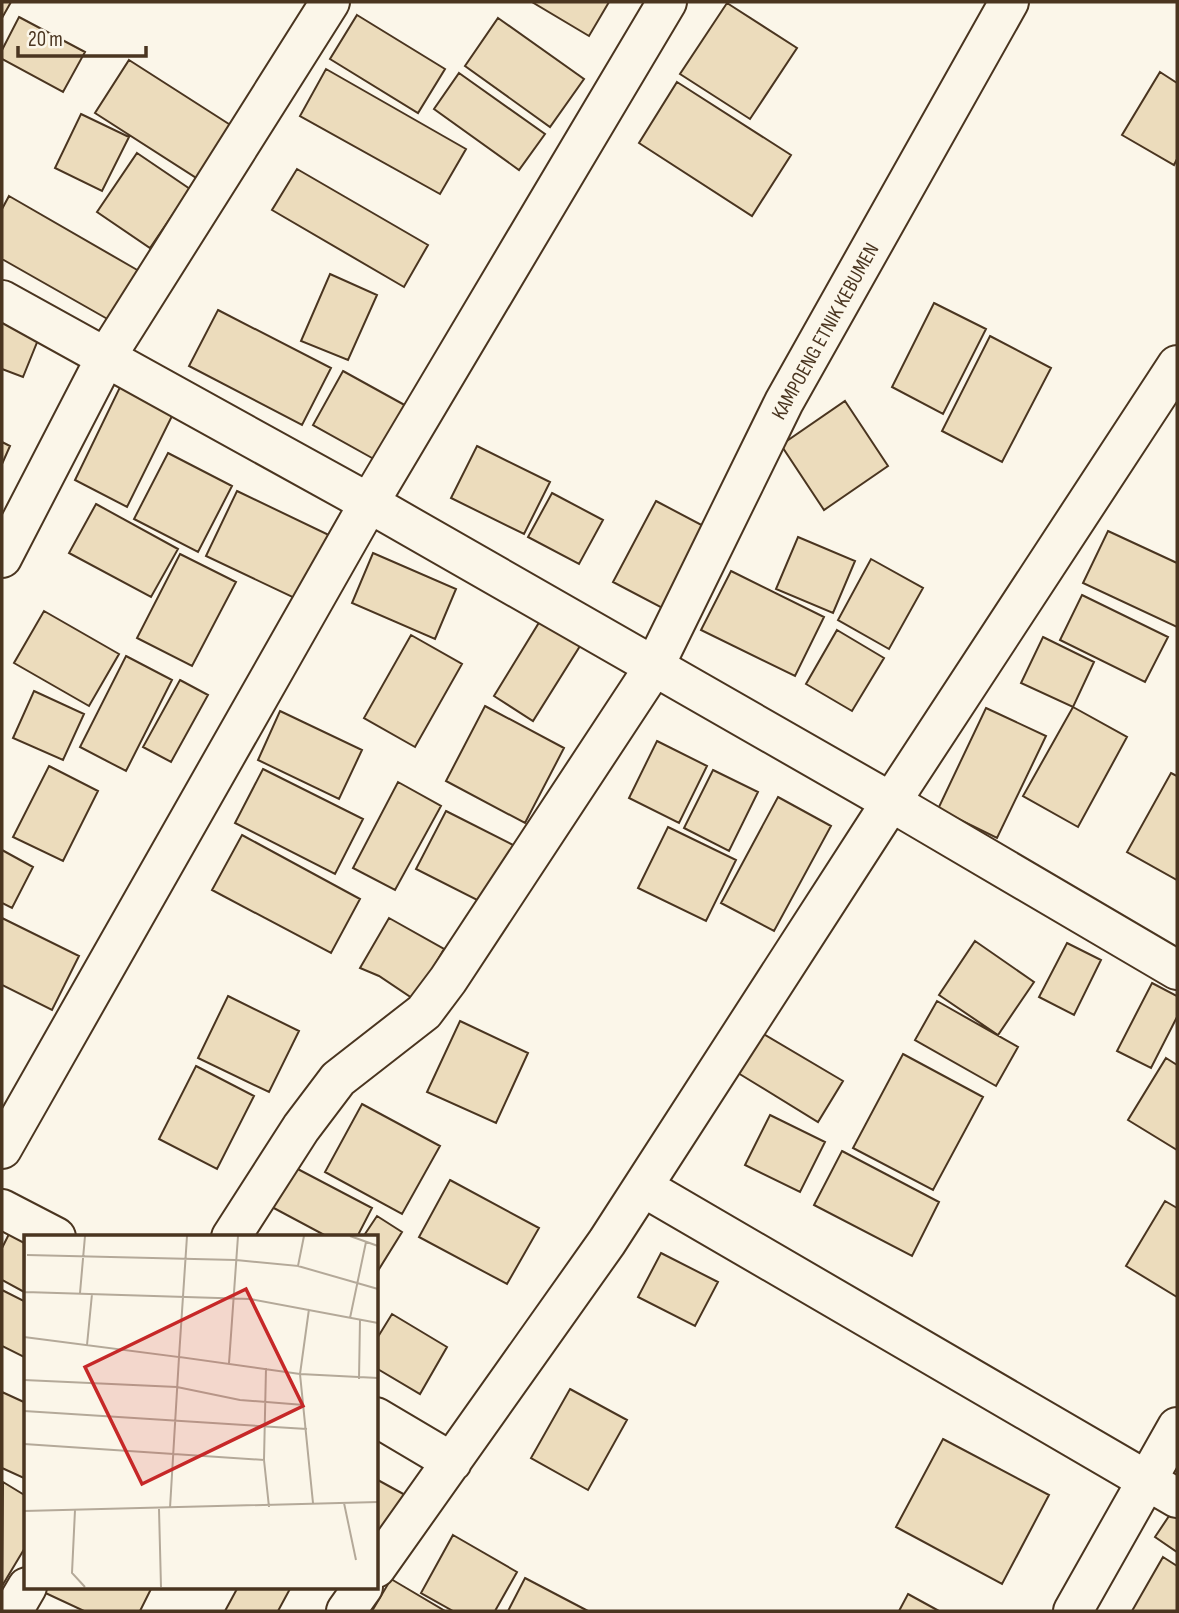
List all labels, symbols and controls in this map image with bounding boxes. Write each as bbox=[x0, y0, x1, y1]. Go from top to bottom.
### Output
scale bar bbox=[18, 14, 145, 58]
text: 20 m bbox=[28, 27, 63, 52]
street label: KAMPOENG ETNIK KEBUMEN bbox=[766, 239, 884, 424]
inset map bbox=[24, 1235, 378, 1588]

